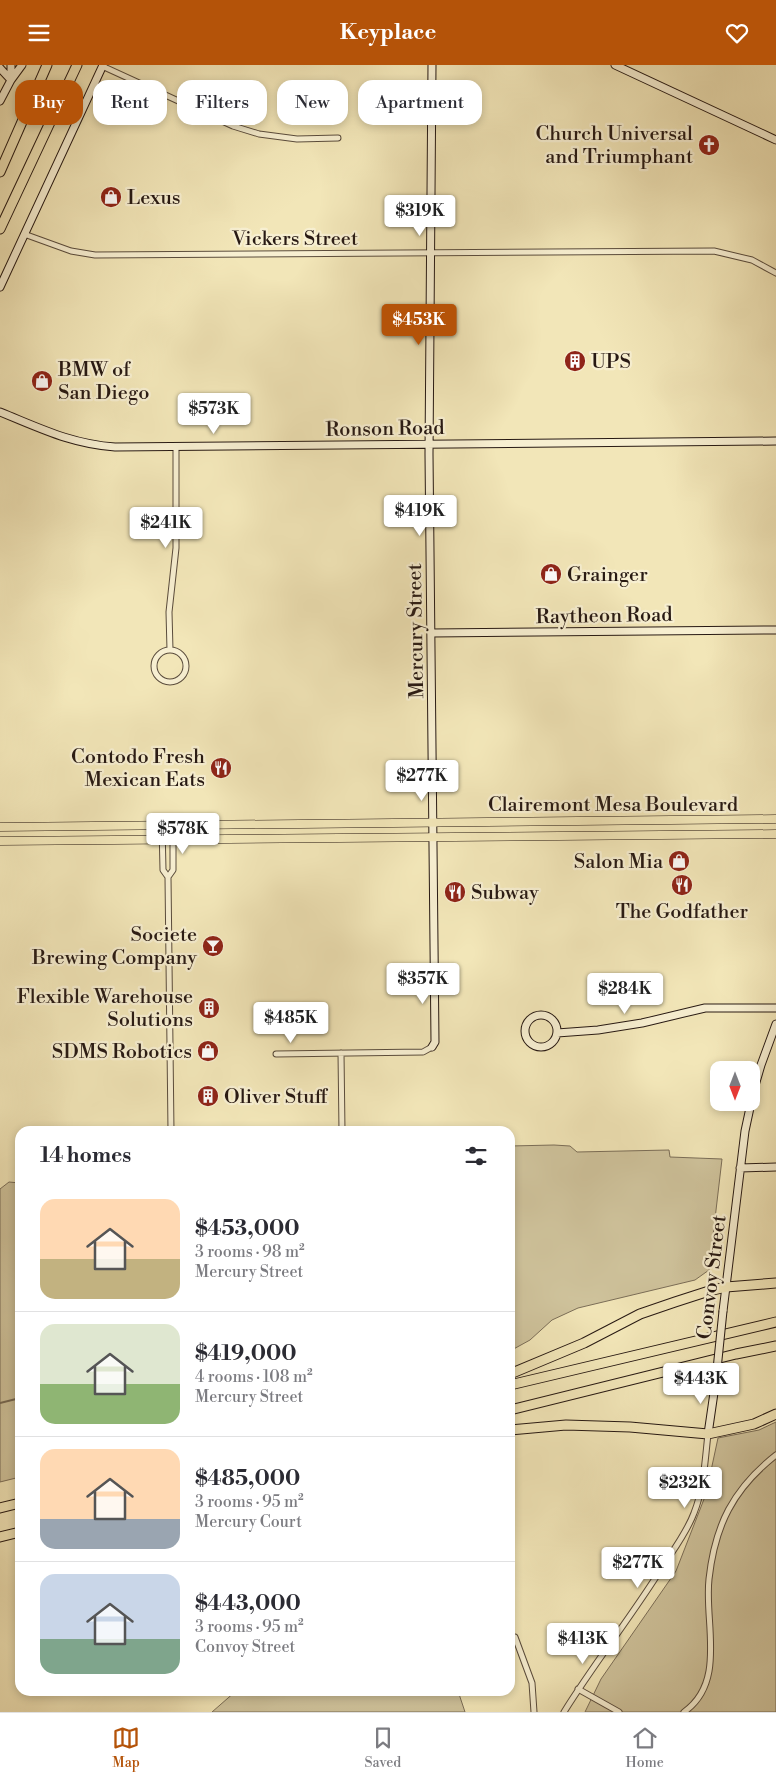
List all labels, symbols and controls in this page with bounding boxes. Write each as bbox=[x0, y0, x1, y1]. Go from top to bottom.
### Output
icon: menu bbox=[25, 19, 53, 47]
text: Keyplace bbox=[340, 19, 436, 46]
icon: heart bbox=[723, 19, 751, 47]
chip: Buy bbox=[15, 80, 83, 125]
chip: Rent bbox=[93, 80, 167, 125]
chip: Filters bbox=[177, 80, 267, 125]
chip: New bbox=[277, 80, 348, 125]
chip: Apartment bbox=[358, 80, 482, 125]
place label: Church Universal and Triumphant bbox=[536, 122, 693, 170]
church icon: Church Universal and Triumphant bbox=[697, 133, 721, 157]
shop icon: Lexus bbox=[99, 185, 123, 209]
place label: Lexus bbox=[127, 186, 181, 211]
pin: $319K bbox=[385, 195, 455, 237]
text: $319K bbox=[395, 201, 445, 221]
street label: Vickers Street bbox=[231, 227, 358, 252]
pin: $453K bbox=[384, 303, 454, 346]
text: $453K bbox=[393, 310, 445, 330]
building icon: UPS bbox=[563, 349, 587, 373]
place label: UPS bbox=[591, 350, 631, 375]
place label: BMW of San Diego bbox=[57, 358, 149, 406]
shop icon: BMW of San Diego bbox=[30, 369, 54, 393]
pin: $573K bbox=[179, 393, 249, 435]
text: $573K bbox=[189, 399, 239, 419]
street label: Ronson Road bbox=[325, 416, 445, 443]
pin: $419K bbox=[385, 495, 455, 537]
text: $419K bbox=[395, 501, 445, 521]
pin: $241K bbox=[131, 507, 201, 549]
text: $241K bbox=[141, 513, 191, 533]
shop icon: Grainger bbox=[539, 562, 563, 586]
street label: Mercury Street bbox=[403, 563, 430, 699]
place label: Grainger bbox=[567, 563, 648, 588]
street label: Raytheon Road bbox=[535, 603, 673, 630]
place label: Contodo Fresh Mexican Eats bbox=[71, 745, 205, 793]
restaurant icon: Contodo Fresh Mexican Eats bbox=[209, 756, 233, 780]
pin: $277K bbox=[387, 759, 457, 802]
text: $277K bbox=[396, 766, 448, 786]
street label: Clairemont Mesa Boulevard bbox=[488, 793, 739, 818]
pin: $578K bbox=[148, 813, 218, 855]
text: $578K bbox=[157, 819, 209, 839]
shop icon: Salon Mia bbox=[667, 849, 691, 873]
place label: Salon Mia bbox=[574, 850, 664, 875]
restaurant icon: The Godfather bbox=[670, 873, 694, 897]
restaurant icon: Subway bbox=[443, 880, 467, 904]
place label: Subway bbox=[471, 881, 539, 906]
place label: The Godfather bbox=[616, 900, 749, 925]
place label: Societe Brewing Company bbox=[31, 923, 197, 971]
bar icon: Societe Brewing Company bbox=[201, 934, 225, 958]
pin: $357K bbox=[388, 963, 458, 1005]
text: $357K bbox=[398, 969, 448, 989]
pin: $284K bbox=[590, 973, 660, 1015]
text: $284K bbox=[598, 979, 652, 999]
place label: Flexible Warehouse Solutions bbox=[17, 985, 193, 1033]
building icon: Flexible Warehouse Solutions bbox=[197, 996, 221, 1020]
pin: $485K bbox=[256, 1001, 326, 1044]
text: $485K bbox=[264, 1008, 318, 1028]
shop icon: SDMS Robotics bbox=[196, 1039, 220, 1063]
place label: SDMS Robotics bbox=[52, 1040, 192, 1065]
north arrow bbox=[710, 1061, 760, 1111]
map controls bbox=[710, 1061, 760, 1111]
building icon: Oliver Stuff bbox=[196, 1084, 220, 1108]
place label: Oliver Stuff bbox=[224, 1085, 329, 1110]
icon: filters bbox=[462, 1142, 490, 1170]
text: 14 homes bbox=[40, 1143, 131, 1169]
street label: Convoy Street bbox=[692, 1214, 733, 1341]
text: $453,000 bbox=[195, 1216, 299, 1242]
icon: home bbox=[80, 1219, 140, 1279]
text: 3 rooms · 98 m² bbox=[195, 1242, 305, 1262]
text: Mercury Street bbox=[195, 1262, 303, 1282]
text: $419,000 bbox=[195, 1341, 297, 1367]
icon: home bbox=[80, 1344, 140, 1404]
pin: $443K bbox=[666, 1363, 736, 1405]
text: 4 rooms · 108 m² bbox=[195, 1367, 313, 1387]
text: $443K bbox=[674, 1369, 728, 1389]
text: Mercury Street bbox=[195, 1387, 303, 1407]
text: $485,000 bbox=[195, 1466, 300, 1492]
pin: $232K bbox=[650, 1467, 720, 1509]
icon: home bbox=[80, 1469, 140, 1529]
text: $232K bbox=[659, 1473, 711, 1493]
text: 3 rooms · 95 m² bbox=[195, 1492, 304, 1512]
text: Mercury Court bbox=[195, 1512, 302, 1532]
pin: $277K bbox=[603, 1547, 673, 1589]
text: $277K bbox=[612, 1553, 664, 1573]
text: $443,000 bbox=[195, 1591, 301, 1617]
icon: home bbox=[80, 1594, 140, 1654]
text: 3 rooms · 95 m² bbox=[195, 1617, 304, 1637]
pin: $413K bbox=[548, 1623, 618, 1665]
text: $413K bbox=[558, 1629, 608, 1649]
text: Convoy Street bbox=[195, 1637, 295, 1657]
tab: Map bbox=[112, 1724, 140, 1772]
tab: Saved bbox=[364, 1724, 401, 1772]
tab: Home bbox=[625, 1724, 664, 1772]

